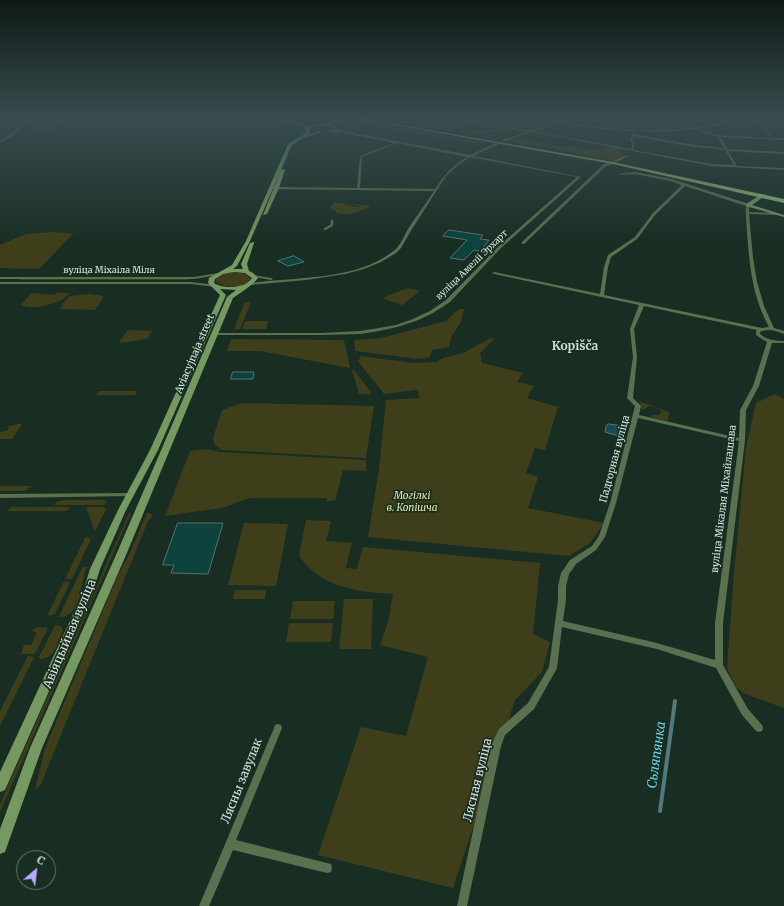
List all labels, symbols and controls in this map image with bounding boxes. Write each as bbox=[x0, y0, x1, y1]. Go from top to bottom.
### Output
street label: вуліца Амеліі Эрхарт bbox=[434, 228, 510, 302]
street label: вуліца Міхаіла Міля bbox=[63, 265, 155, 275]
street label: Aviacyjnaja street bbox=[173, 313, 217, 395]
district label: Kopišča bbox=[552, 340, 598, 354]
street label: Падгорная вуліца bbox=[598, 414, 632, 504]
street label: вуліца Мікалая Міхайлашава bbox=[709, 424, 739, 574]
park label: Могілкі в. Копішча bbox=[387, 490, 437, 514]
street label: Авіяцыйная вуліца bbox=[40, 577, 100, 691]
water label: Сьляпянка bbox=[645, 720, 669, 790]
street label: Лясны завулак bbox=[218, 736, 266, 826]
street label: Лясная вуліца bbox=[461, 737, 495, 823]
north arrow bbox=[16, 850, 56, 890]
text: С bbox=[35, 852, 48, 868]

